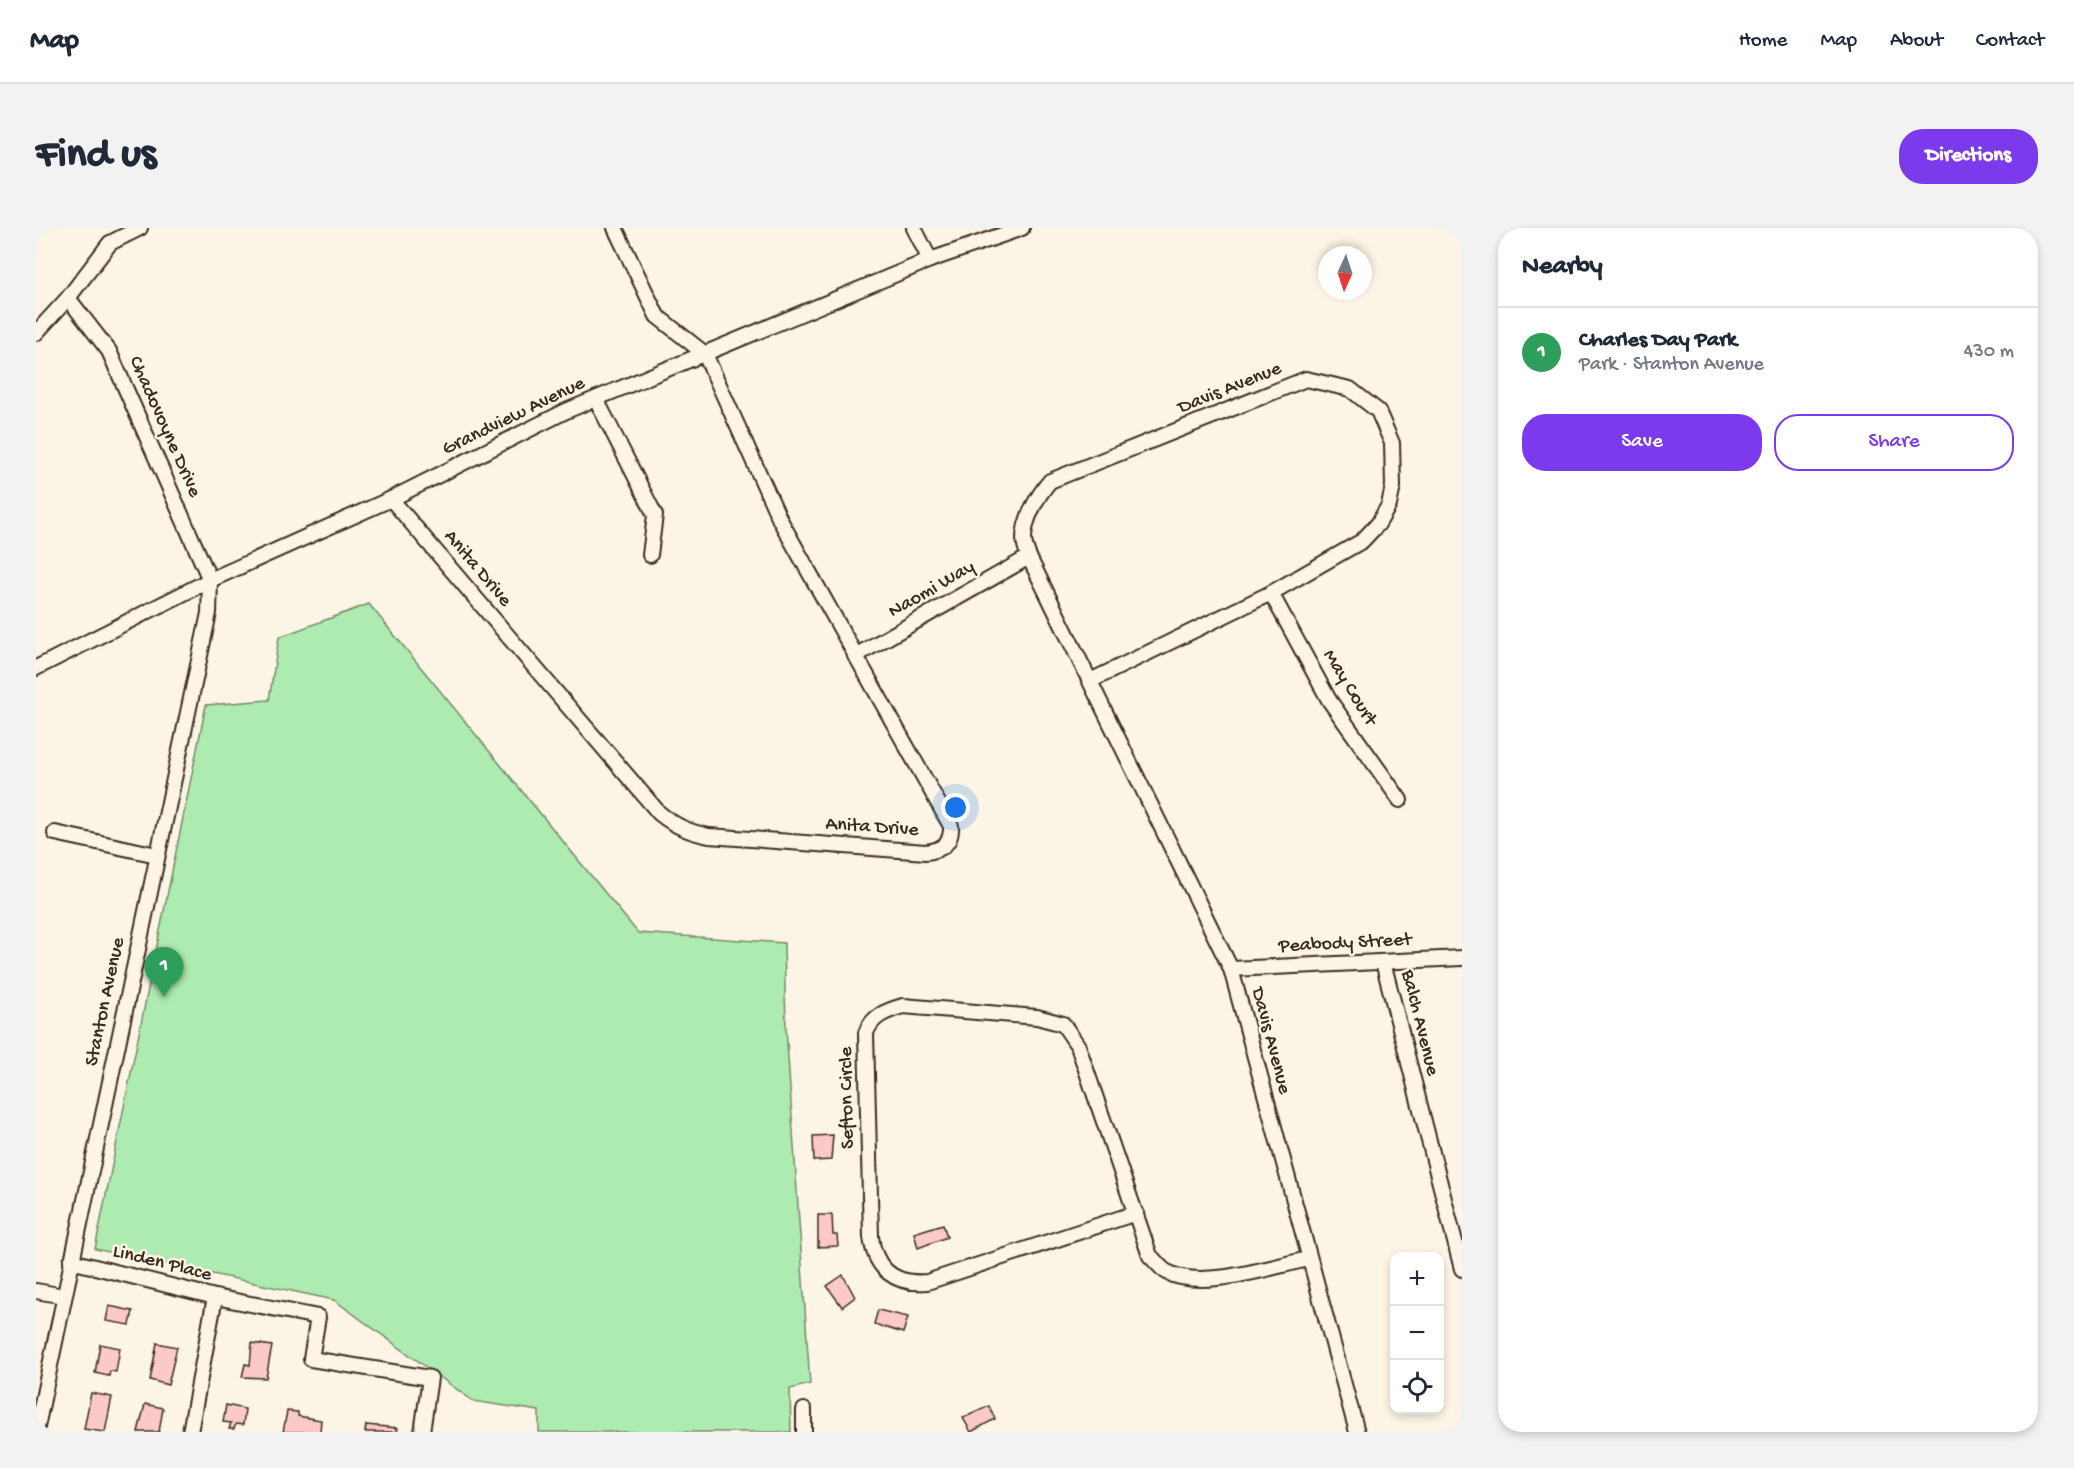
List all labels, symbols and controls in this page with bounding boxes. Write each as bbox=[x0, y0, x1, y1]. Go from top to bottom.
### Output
text: Map bbox=[30, 25, 79, 58]
text: Home bbox=[1739, 29, 1787, 54]
text: Map bbox=[1820, 29, 1857, 54]
text: About bbox=[1890, 29, 1943, 54]
text: Contact bbox=[1976, 29, 2044, 54]
button: Directions bbox=[1899, 129, 2038, 184]
text: Find us bbox=[36, 132, 156, 181]
north arrow bbox=[1318, 246, 1372, 300]
text: Nearby bbox=[1522, 252, 1603, 283]
text: Charles Day Park bbox=[1579, 328, 1737, 354]
text: 1 bbox=[1537, 341, 1546, 364]
text: 430 m bbox=[1964, 341, 2014, 364]
street label: Chadovoyne Drive bbox=[123, 353, 206, 502]
text: Park · Stanton Avenue bbox=[1579, 354, 1764, 377]
street label: Davis Avenue bbox=[1173, 358, 1286, 421]
street label: Grandview Avenue bbox=[439, 372, 590, 462]
button: Save bbox=[1522, 414, 1762, 471]
button: Share bbox=[1774, 414, 2014, 471]
street label: Anita Drive bbox=[438, 526, 516, 613]
street label: Naomi Way bbox=[885, 556, 979, 624]
street label: May Court bbox=[1317, 646, 1382, 732]
your location bbox=[941, 793, 970, 822]
street label: Anita Drive bbox=[825, 813, 920, 843]
street label: Peabody Street bbox=[1277, 929, 1414, 959]
street label: Stanton Avenue bbox=[81, 935, 131, 1068]
pin: 1 bbox=[144, 948, 184, 997]
street label: Balch Avenue bbox=[1395, 967, 1443, 1079]
street label: Davis Avenue bbox=[1244, 983, 1295, 1098]
street label: Sefton Circle bbox=[836, 1046, 860, 1149]
street label: Linden Place bbox=[110, 1241, 214, 1288]
map controls bbox=[1390, 1252, 1444, 1414]
button: + bbox=[1390, 1252, 1444, 1306]
button: − bbox=[1390, 1306, 1444, 1360]
button: locate bbox=[1390, 1360, 1444, 1414]

